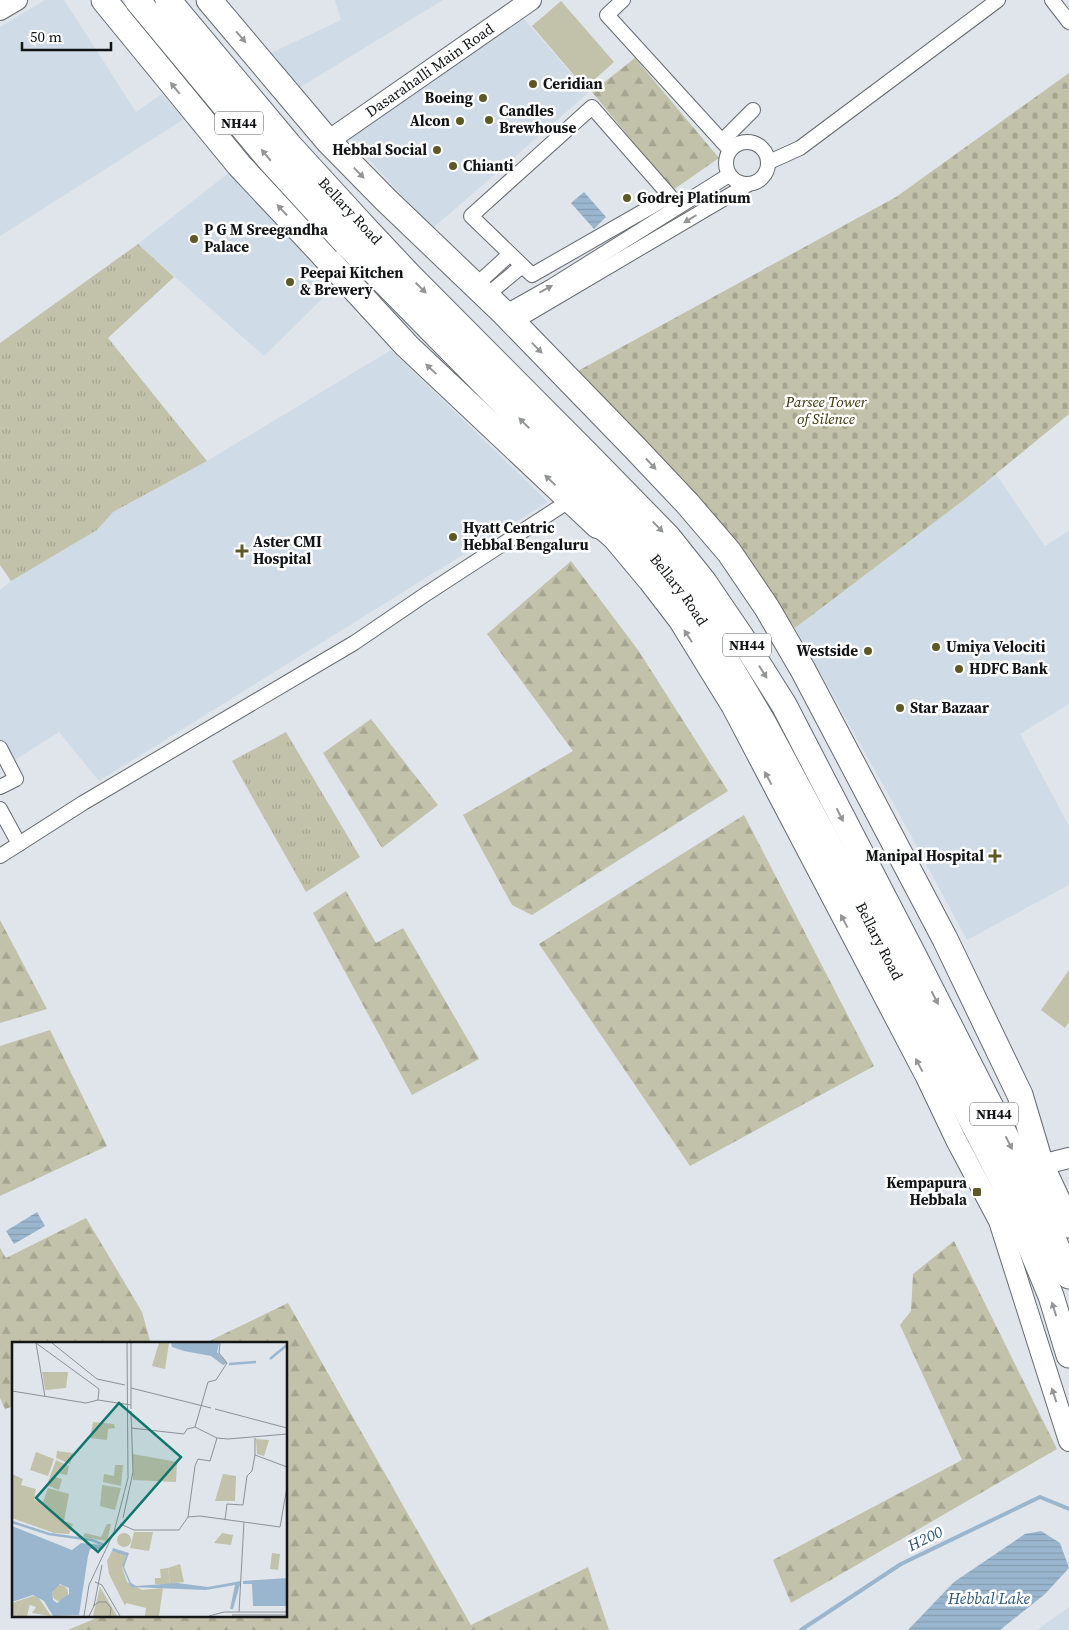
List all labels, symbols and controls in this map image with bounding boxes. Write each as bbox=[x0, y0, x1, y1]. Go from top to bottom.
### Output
street label: Dasarahalli Main Road bbox=[361, 18, 498, 122]
scale bar bbox=[22, 20, 111, 52]
text: 50 m bbox=[30, 26, 62, 47]
one-way arrow bbox=[235, 31, 246, 43]
place label: Ceridian bbox=[543, 73, 603, 94]
marker: Ceridian bbox=[527, 78, 539, 90]
one-way arrow bbox=[170, 81, 181, 94]
place label: Boeing bbox=[425, 87, 473, 108]
marker: Boeing bbox=[477, 92, 489, 104]
place label: Candles Brewhouse bbox=[499, 100, 576, 138]
place label: Alcon bbox=[410, 110, 450, 131]
road number: NH44 bbox=[215, 112, 263, 134]
marker: Candles Brewhouse bbox=[483, 114, 495, 126]
marker: Alcon bbox=[454, 115, 466, 127]
place label: Hebbal Social bbox=[332, 139, 427, 160]
marker: Hebbal Social bbox=[431, 144, 443, 156]
one-way arrow bbox=[260, 150, 272, 162]
place label: Chianti bbox=[463, 155, 514, 176]
marker: Chianti bbox=[447, 160, 459, 172]
one-way arrow bbox=[353, 166, 365, 178]
street label: Bellary Road bbox=[314, 172, 387, 249]
place label: Godrej Platinum bbox=[637, 187, 751, 208]
marker: Godrej Platinum bbox=[621, 192, 633, 204]
one-way arrow bbox=[276, 205, 288, 217]
one-way arrow bbox=[683, 214, 696, 223]
place label: P G M Sreegandha Palace bbox=[204, 219, 329, 257]
marker: P G M Sreegandha Palace bbox=[188, 233, 200, 245]
place label: Peepai Kitchen & Brewery bbox=[300, 262, 403, 300]
marker: Peepai Kitchen & Brewery bbox=[284, 276, 296, 288]
one-way arrow bbox=[415, 281, 427, 293]
one-way arrow bbox=[539, 285, 553, 294]
one-way arrow bbox=[531, 342, 543, 354]
one-way arrow bbox=[426, 363, 438, 375]
park label: Parsee Tower of Silence bbox=[784, 391, 868, 429]
one-way arrow bbox=[518, 418, 530, 430]
one-way arrow bbox=[645, 458, 657, 470]
one-way arrow bbox=[544, 474, 556, 486]
place label: Hyatt Centric Hebbal Bengaluru bbox=[463, 517, 589, 555]
one-way arrow bbox=[652, 520, 664, 532]
place label: Aster CMI Hospital bbox=[253, 531, 322, 569]
marker: Hyatt Centric Hebbal Bengaluru bbox=[447, 531, 459, 543]
marker: Aster CMI Hospital bbox=[235, 544, 249, 558]
street label: Bellary Road bbox=[645, 549, 713, 630]
one-way arrow bbox=[683, 629, 693, 643]
road number: NH44 bbox=[723, 634, 771, 656]
place label: Umiya Velociti bbox=[946, 636, 1046, 657]
place label: Westside bbox=[796, 640, 858, 661]
marker: Umiya Velociti bbox=[930, 641, 942, 653]
marker: Westside bbox=[862, 645, 874, 657]
place label: HDFC Bank bbox=[969, 658, 1048, 679]
marker: HDFC Bank bbox=[953, 663, 965, 675]
one-way arrow bbox=[759, 665, 768, 678]
place label: Star Bazaar bbox=[910, 697, 989, 718]
marker: Star Bazaar bbox=[894, 702, 906, 714]
one-way arrow bbox=[764, 770, 772, 785]
one-way arrow bbox=[836, 808, 844, 822]
place label: Manipal Hospital bbox=[866, 845, 984, 866]
marker: Manipal Hospital bbox=[988, 849, 1002, 863]
street label: Bellary Road bbox=[851, 898, 909, 984]
one-way arrow bbox=[840, 914, 848, 929]
one-way arrow bbox=[931, 991, 939, 1005]
one-way arrow bbox=[915, 1058, 924, 1072]
road number: NH44 bbox=[970, 1102, 1018, 1126]
one-way arrow bbox=[1005, 1135, 1013, 1150]
place label: Kempapura Hebbala bbox=[886, 1172, 968, 1210]
marker: Kempapura Hebbala bbox=[971, 1186, 983, 1198]
one-way arrow bbox=[1050, 1301, 1058, 1316]
inset map bbox=[12, 1342, 288, 1618]
one-way arrow bbox=[1050, 1387, 1058, 1402]
water label: H200 bbox=[903, 1520, 946, 1556]
water label: Hebbal Lake bbox=[947, 1587, 1030, 1609]

